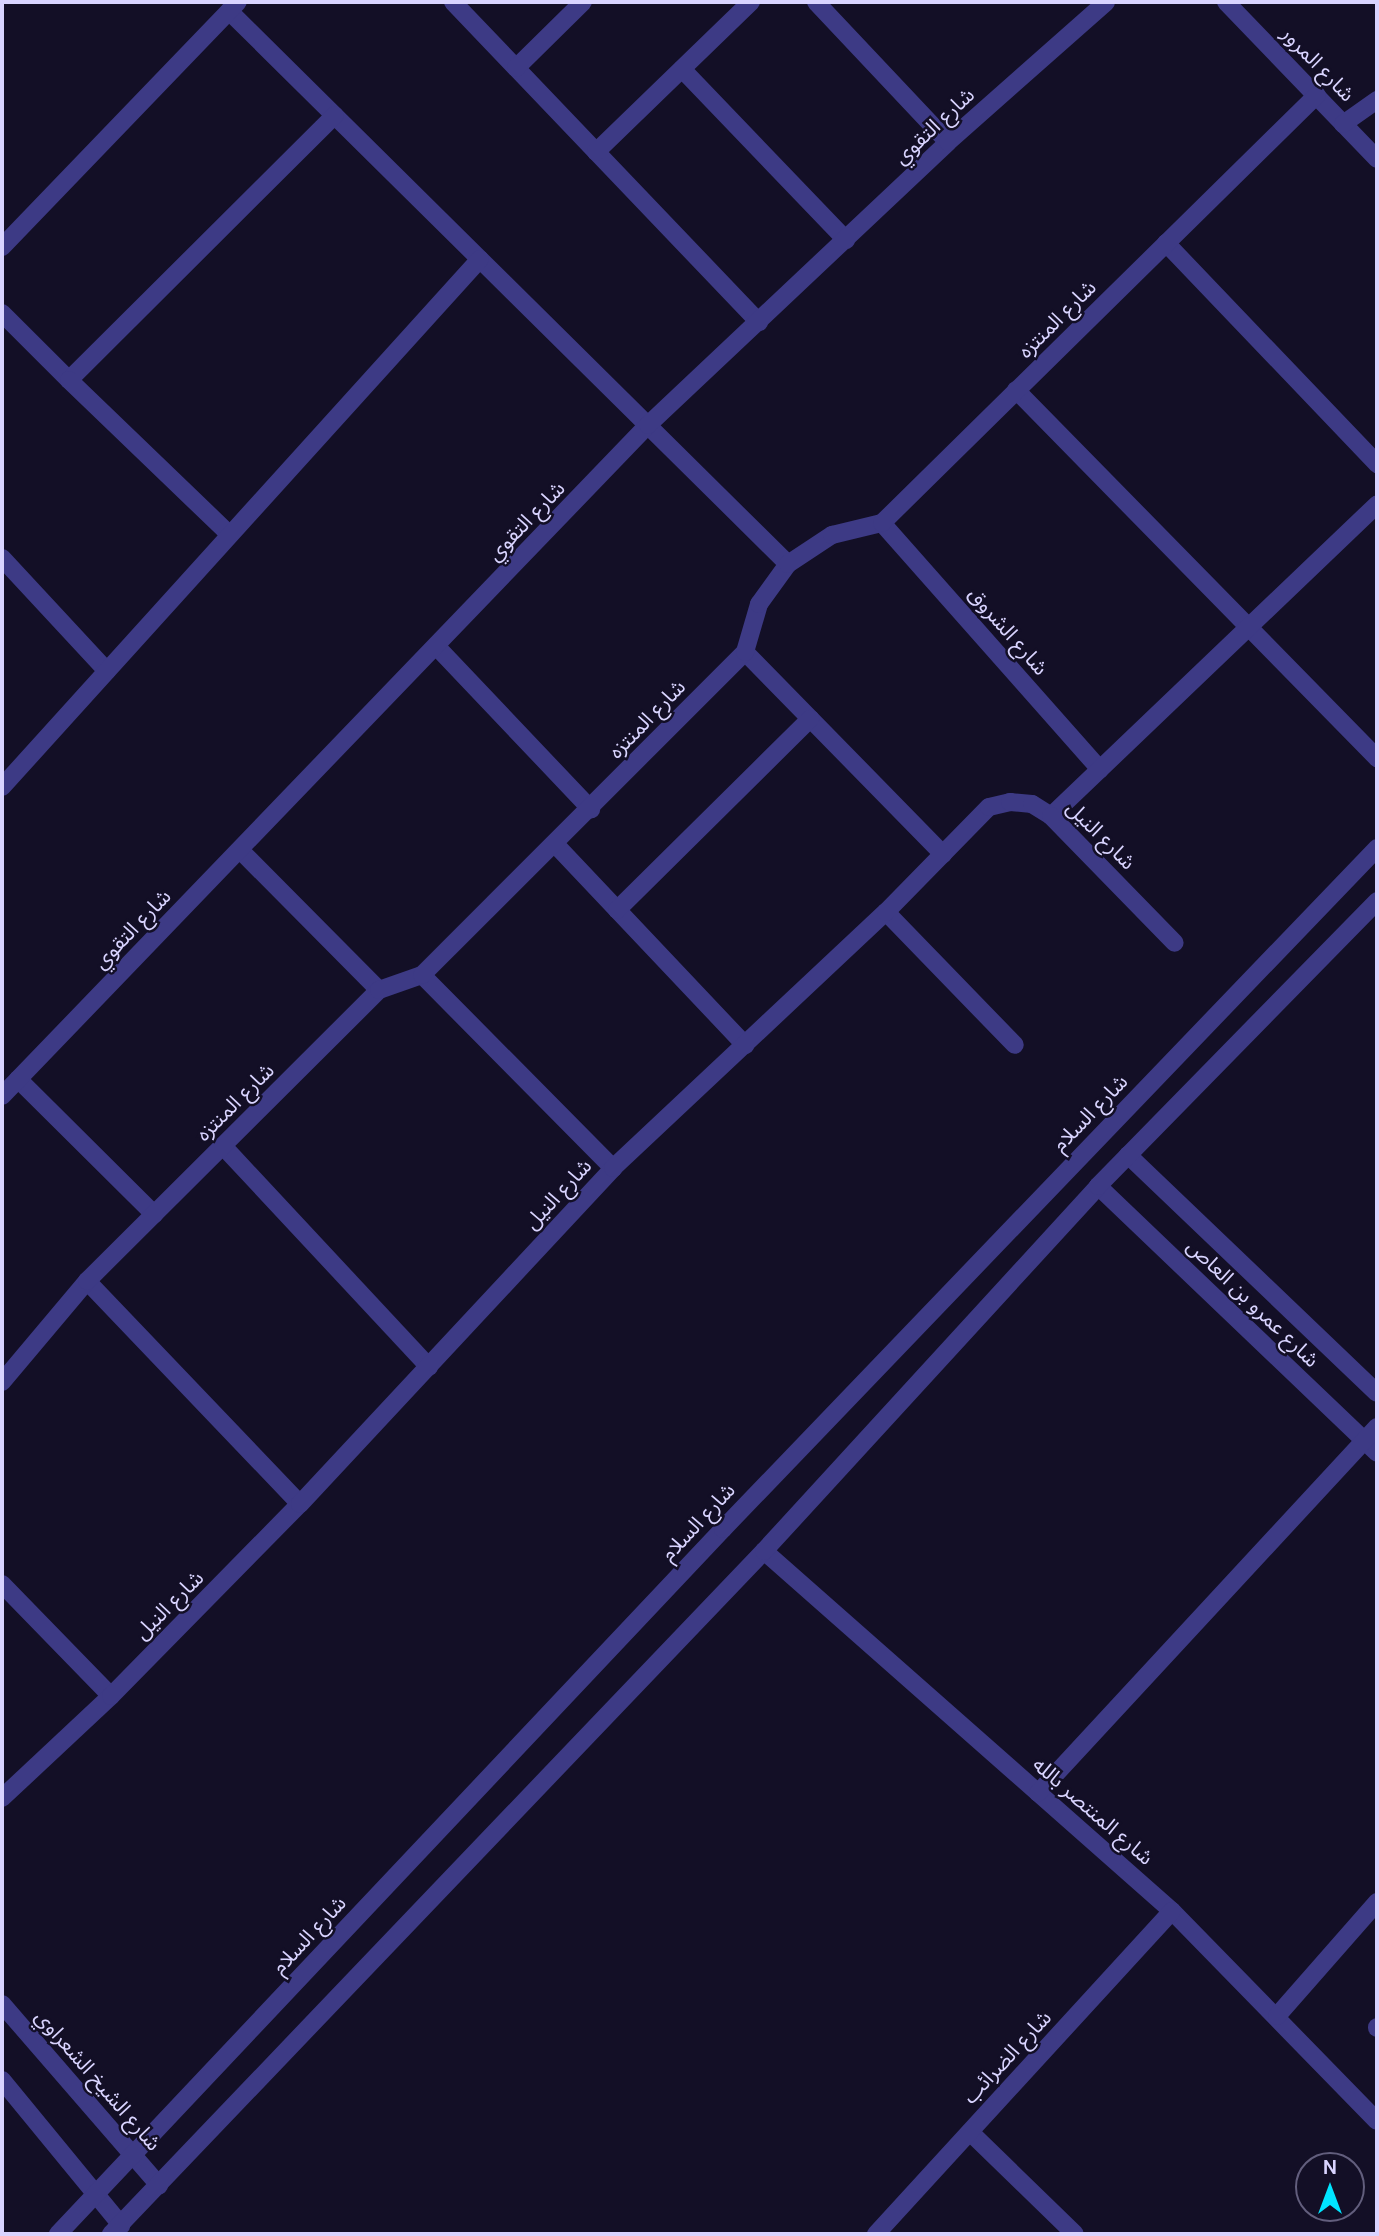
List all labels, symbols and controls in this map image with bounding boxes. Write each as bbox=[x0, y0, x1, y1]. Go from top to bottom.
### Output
street label: شارع المرور bbox=[1276, 21, 1360, 107]
street label: شارع التقوي bbox=[888, 82, 980, 170]
street label: شارع المنتزه bbox=[1013, 275, 1101, 363]
street label: شارع التقوي bbox=[482, 476, 570, 566]
street label: شارع الشروق bbox=[963, 582, 1053, 680]
street label: شارع المنتزه bbox=[603, 674, 691, 764]
street label: شارع النيل bbox=[1061, 795, 1141, 875]
street label: شارع التقوي bbox=[88, 884, 176, 974]
street label: شارع المنتزه bbox=[191, 1058, 279, 1146]
street label: شارع السلام bbox=[1047, 1069, 1133, 1157]
street label: شارع النيل bbox=[519, 1153, 597, 1235]
street label: شارع عمرو بن العاص bbox=[1182, 1233, 1324, 1373]
street label: شارع السلام bbox=[656, 1478, 740, 1566]
street label: شارع النيل bbox=[129, 1565, 209, 1645]
street label: شارع المنتصر بالله bbox=[1027, 1752, 1159, 1870]
street label: شارع السلام bbox=[267, 1891, 351, 1979]
street label: شارع الشيخ الشعراوي bbox=[30, 2004, 166, 2156]
street label: شارع الضرائب bbox=[957, 2005, 1057, 2109]
north arrow bbox=[1295, 2152, 1365, 2222]
text: N bbox=[1323, 2155, 1337, 2180]

